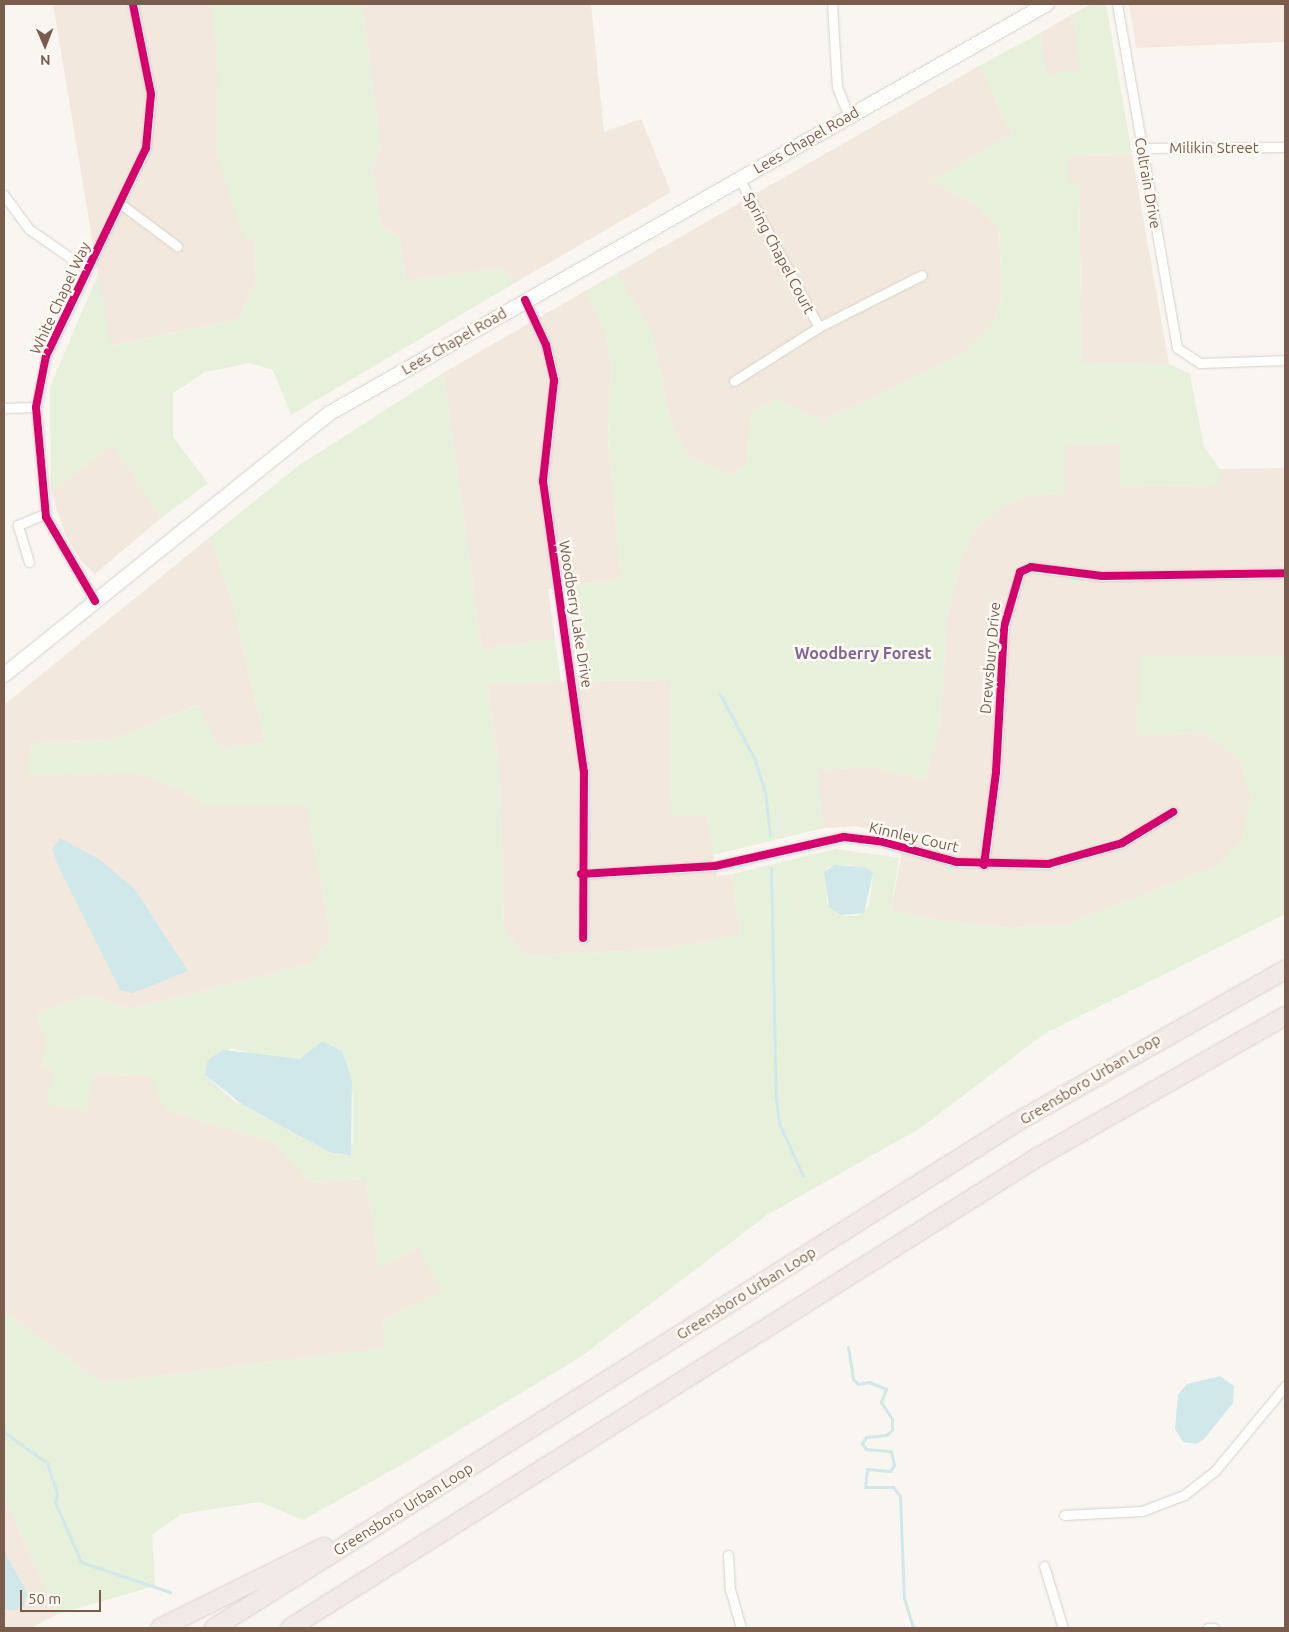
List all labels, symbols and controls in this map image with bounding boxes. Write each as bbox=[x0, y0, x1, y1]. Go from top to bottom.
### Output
north arrow bbox=[20, 20, 70, 70]
text: N bbox=[40, 52, 51, 68]
street label: Lees Chapel Road bbox=[750, 103, 862, 177]
street label: Coltrain Drive bbox=[1131, 136, 1165, 230]
street label: Milikin Street bbox=[1169, 139, 1259, 157]
street label: Spring Chapel Court bbox=[739, 189, 819, 317]
street label: White Chapel Way bbox=[26, 239, 94, 357]
street label: Lees Chapel Road bbox=[398, 304, 510, 378]
street label: Woodberry Lake Drive bbox=[555, 539, 597, 689]
street label: Drewsbury Drive bbox=[976, 601, 1004, 715]
district label: Woodberry Forest bbox=[795, 643, 931, 663]
street label: Kinnley Court bbox=[868, 818, 960, 856]
street label: Greensboro Urban Loop bbox=[1016, 1030, 1164, 1128]
street label: Greensboro Urban Loop bbox=[673, 1243, 819, 1343]
street label: Greensboro Urban Loop bbox=[330, 1459, 476, 1559]
scale bar bbox=[22, 1580, 104, 1612]
text: 50 m bbox=[28, 1590, 61, 1607]

